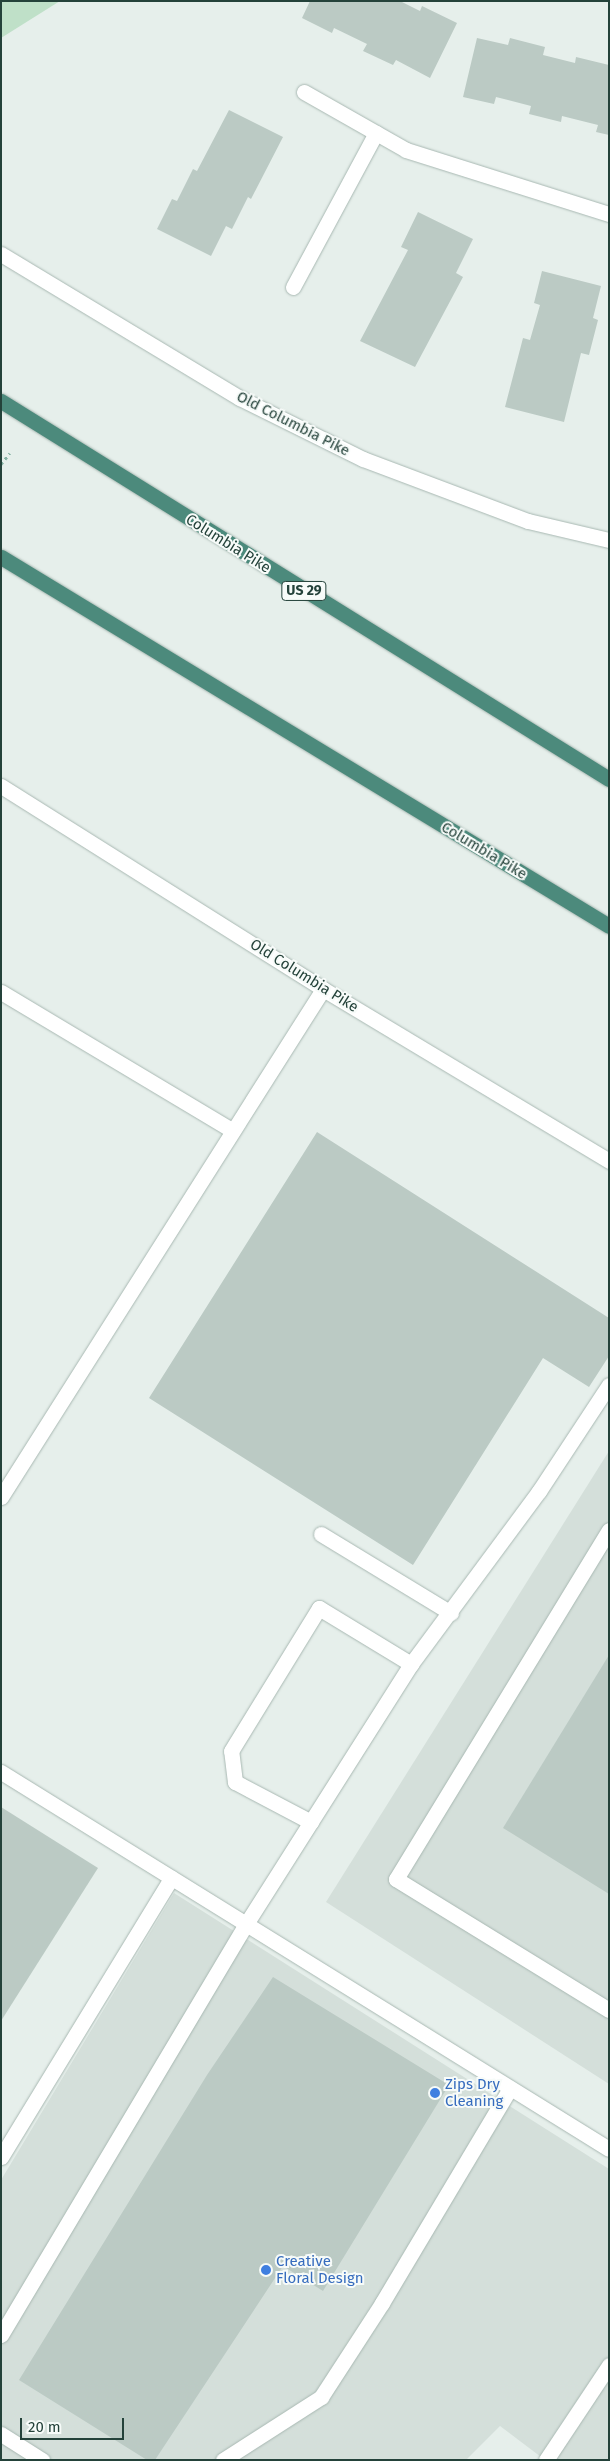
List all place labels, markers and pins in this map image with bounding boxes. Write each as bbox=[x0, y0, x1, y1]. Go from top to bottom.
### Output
place label: Zips Dry Cleaning bbox=[445, 2075, 503, 2110]
marker: Zips Dry Cleaning bbox=[429, 2087, 441, 2099]
place label: Creative Floral Design bbox=[276, 2252, 364, 2287]
marker: Creative Floral Design bbox=[260, 2264, 272, 2276]

